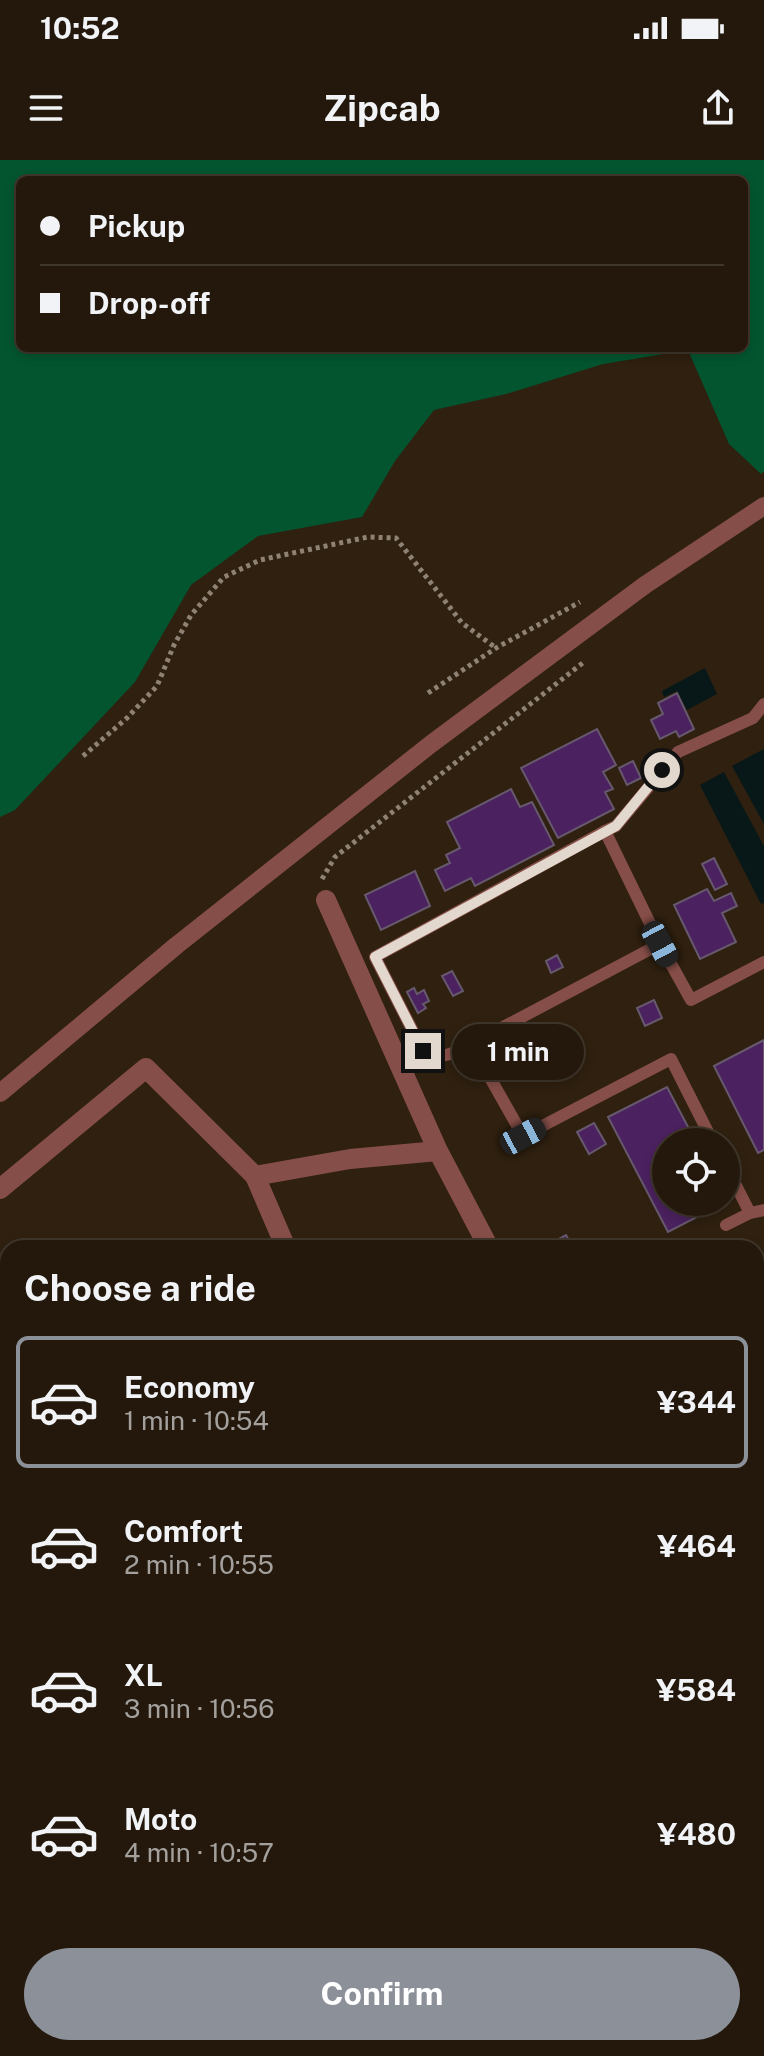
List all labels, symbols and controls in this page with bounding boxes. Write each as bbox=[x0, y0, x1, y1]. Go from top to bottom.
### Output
text: 10:52 bbox=[40, 10, 120, 46]
icon: menu bbox=[24, 86, 68, 130]
icon: share bbox=[696, 86, 740, 130]
text: Zipcab bbox=[323, 87, 441, 129]
text: Pickup bbox=[88, 208, 185, 244]
text: Drop-off bbox=[88, 285, 210, 321]
route start bbox=[644, 752, 680, 788]
car bbox=[638, 917, 682, 971]
callout: 1 min bbox=[451, 1023, 583, 1079]
route end bbox=[405, 1033, 441, 1069]
text: 1 min bbox=[487, 1036, 549, 1067]
car bbox=[496, 1114, 550, 1158]
map controls bbox=[652, 1128, 740, 1216]
button: locate bbox=[652, 1128, 740, 1216]
text: Choose a ride bbox=[24, 1267, 256, 1309]
icon: car bbox=[28, 1366, 100, 1438]
text: Economy bbox=[124, 1369, 255, 1405]
text: ¥344 bbox=[657, 1384, 736, 1420]
text: 1 min · 10:54 bbox=[124, 1405, 269, 1436]
icon: car bbox=[28, 1510, 100, 1582]
text: Comfort bbox=[124, 1513, 243, 1549]
text: ¥464 bbox=[657, 1528, 736, 1564]
text: 2 min · 10:55 bbox=[124, 1549, 274, 1580]
icon: car bbox=[28, 1654, 100, 1726]
text: XL bbox=[124, 1657, 163, 1693]
text: ¥584 bbox=[656, 1672, 736, 1708]
text: 3 min · 10:56 bbox=[124, 1693, 274, 1724]
icon: car bbox=[28, 1798, 100, 1870]
text: Moto bbox=[124, 1801, 197, 1837]
text: ¥480 bbox=[657, 1816, 736, 1852]
text: 4 min · 10:57 bbox=[124, 1837, 274, 1868]
button: Confirm bbox=[24, 1948, 740, 2040]

